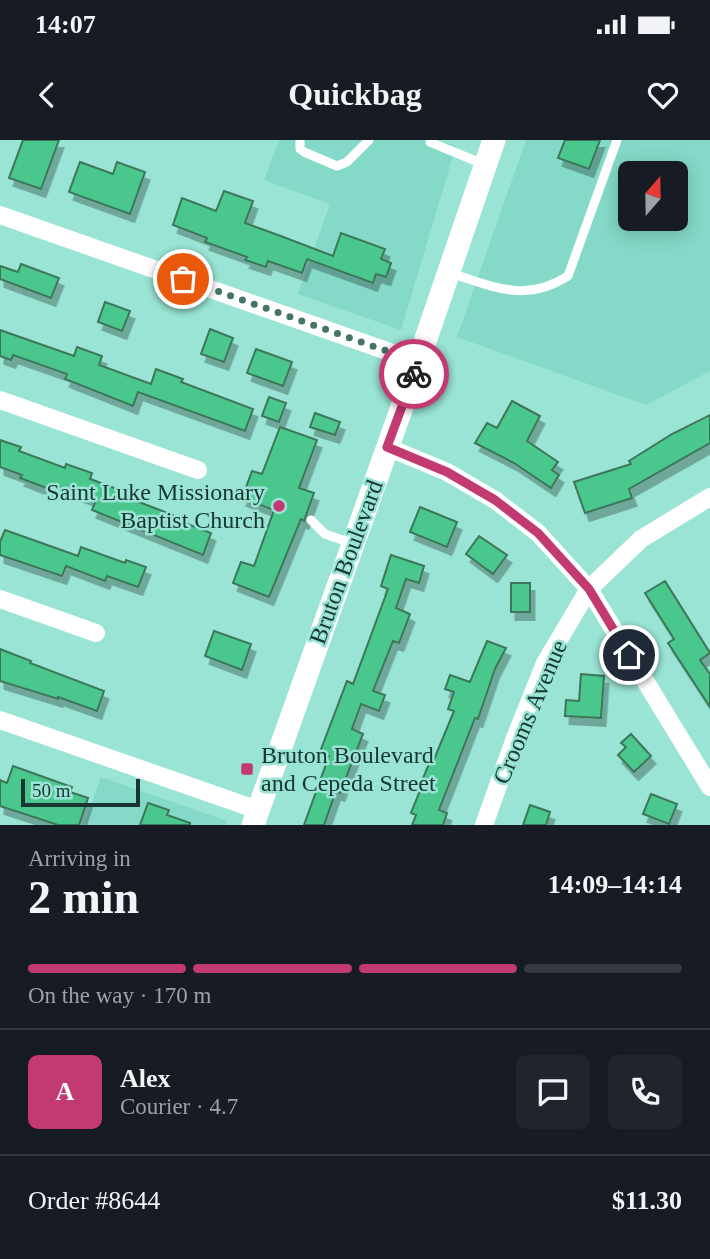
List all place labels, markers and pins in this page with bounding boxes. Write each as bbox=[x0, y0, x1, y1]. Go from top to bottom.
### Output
pin bbox=[153, 249, 213, 309]
place label: Saint Luke Missionary Baptist Church bbox=[46, 479, 265, 533]
marker: Saint Luke Missionary Baptist Church bbox=[271, 498, 287, 514]
pin bbox=[599, 625, 659, 685]
place label: Bruton Boulevard and Cepeda Street bbox=[261, 742, 436, 796]
marker: Bruton Boulevard and Cepeda Street bbox=[239, 761, 255, 777]

